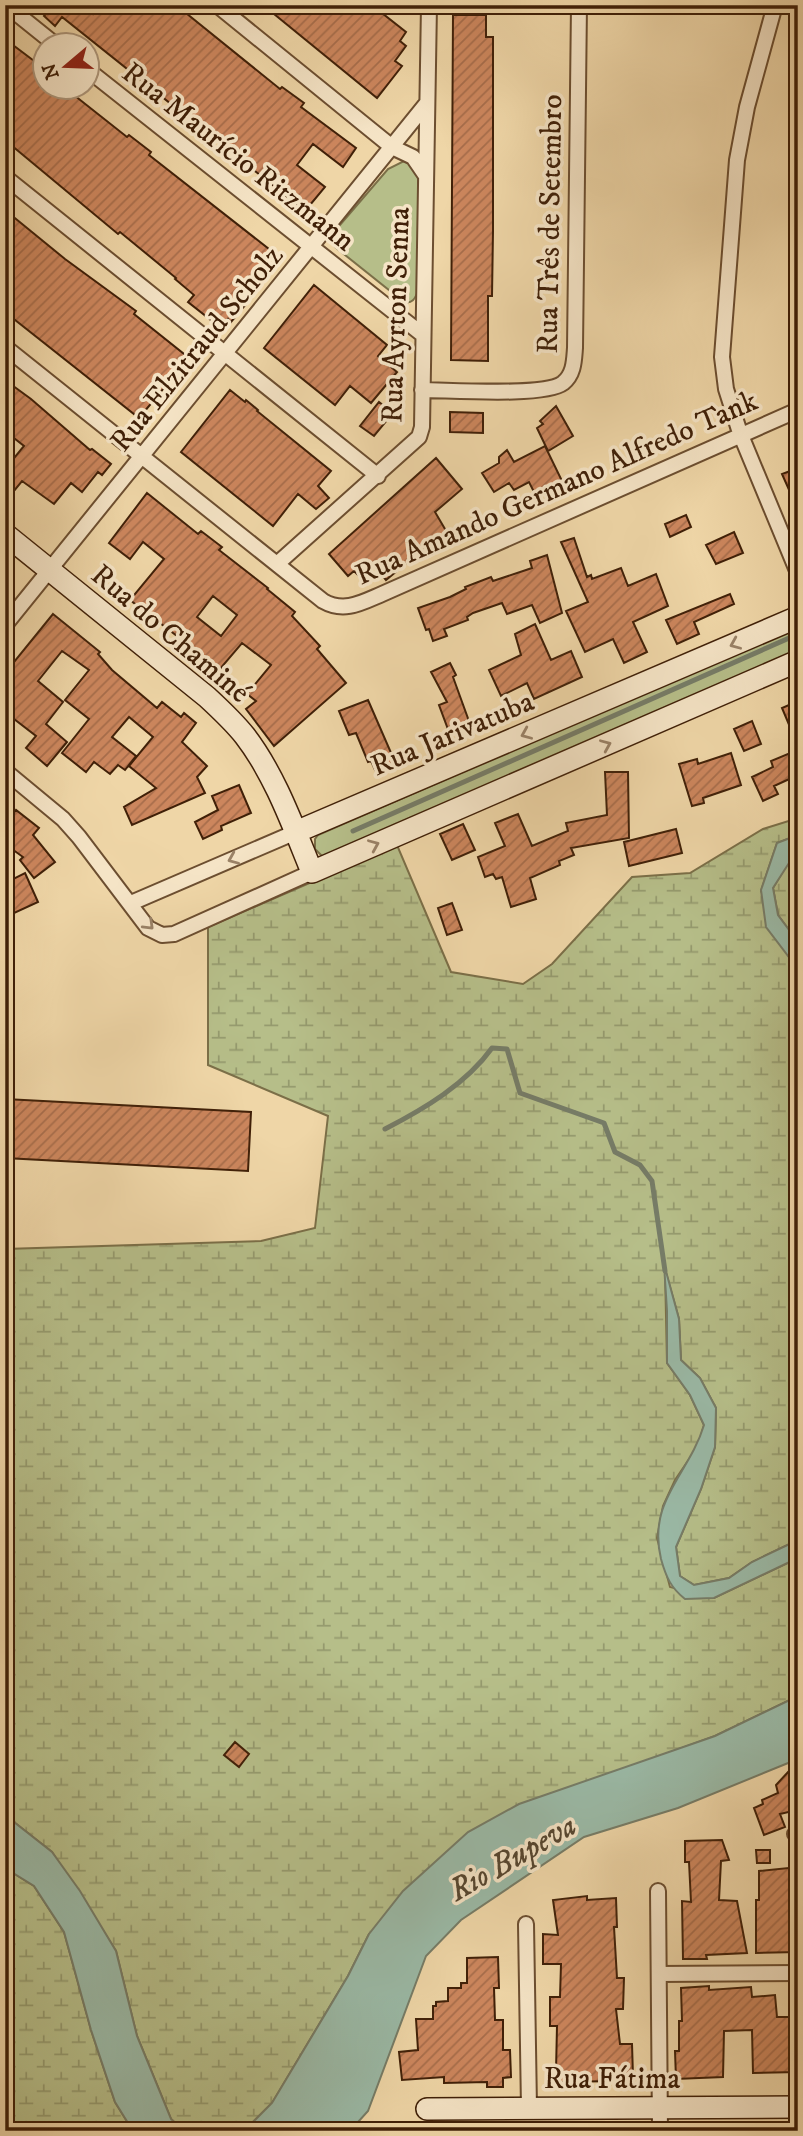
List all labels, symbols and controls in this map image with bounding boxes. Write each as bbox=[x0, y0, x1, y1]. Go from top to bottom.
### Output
north arrow bbox=[32, 32, 102, 102]
street label: Rua Maurício Ritzmann bbox=[114, 55, 362, 260]
text: N bbox=[38, 60, 65, 82]
street label: Rua Três de Setembro bbox=[530, 94, 571, 354]
street label: Rua Ayrton Senna bbox=[374, 206, 419, 424]
street label: Rua Elzitraud Scholz bbox=[103, 238, 292, 460]
street label: Rua Amando Germano Alfredo Tank bbox=[350, 383, 764, 594]
street label: Rua do Chaminé bbox=[83, 557, 258, 712]
one-way arrow bbox=[730, 636, 742, 650]
street label: Rua Jarivatuba bbox=[366, 683, 540, 785]
one-way arrow bbox=[521, 726, 533, 740]
one-way arrow bbox=[598, 739, 611, 753]
one-way arrow bbox=[367, 839, 380, 853]
one-way arrow bbox=[228, 851, 240, 865]
one-way arrow bbox=[140, 917, 153, 929]
water label: Rio Bupeva bbox=[441, 1806, 584, 1912]
street label: Rua Fátima bbox=[544, 2061, 680, 2098]

